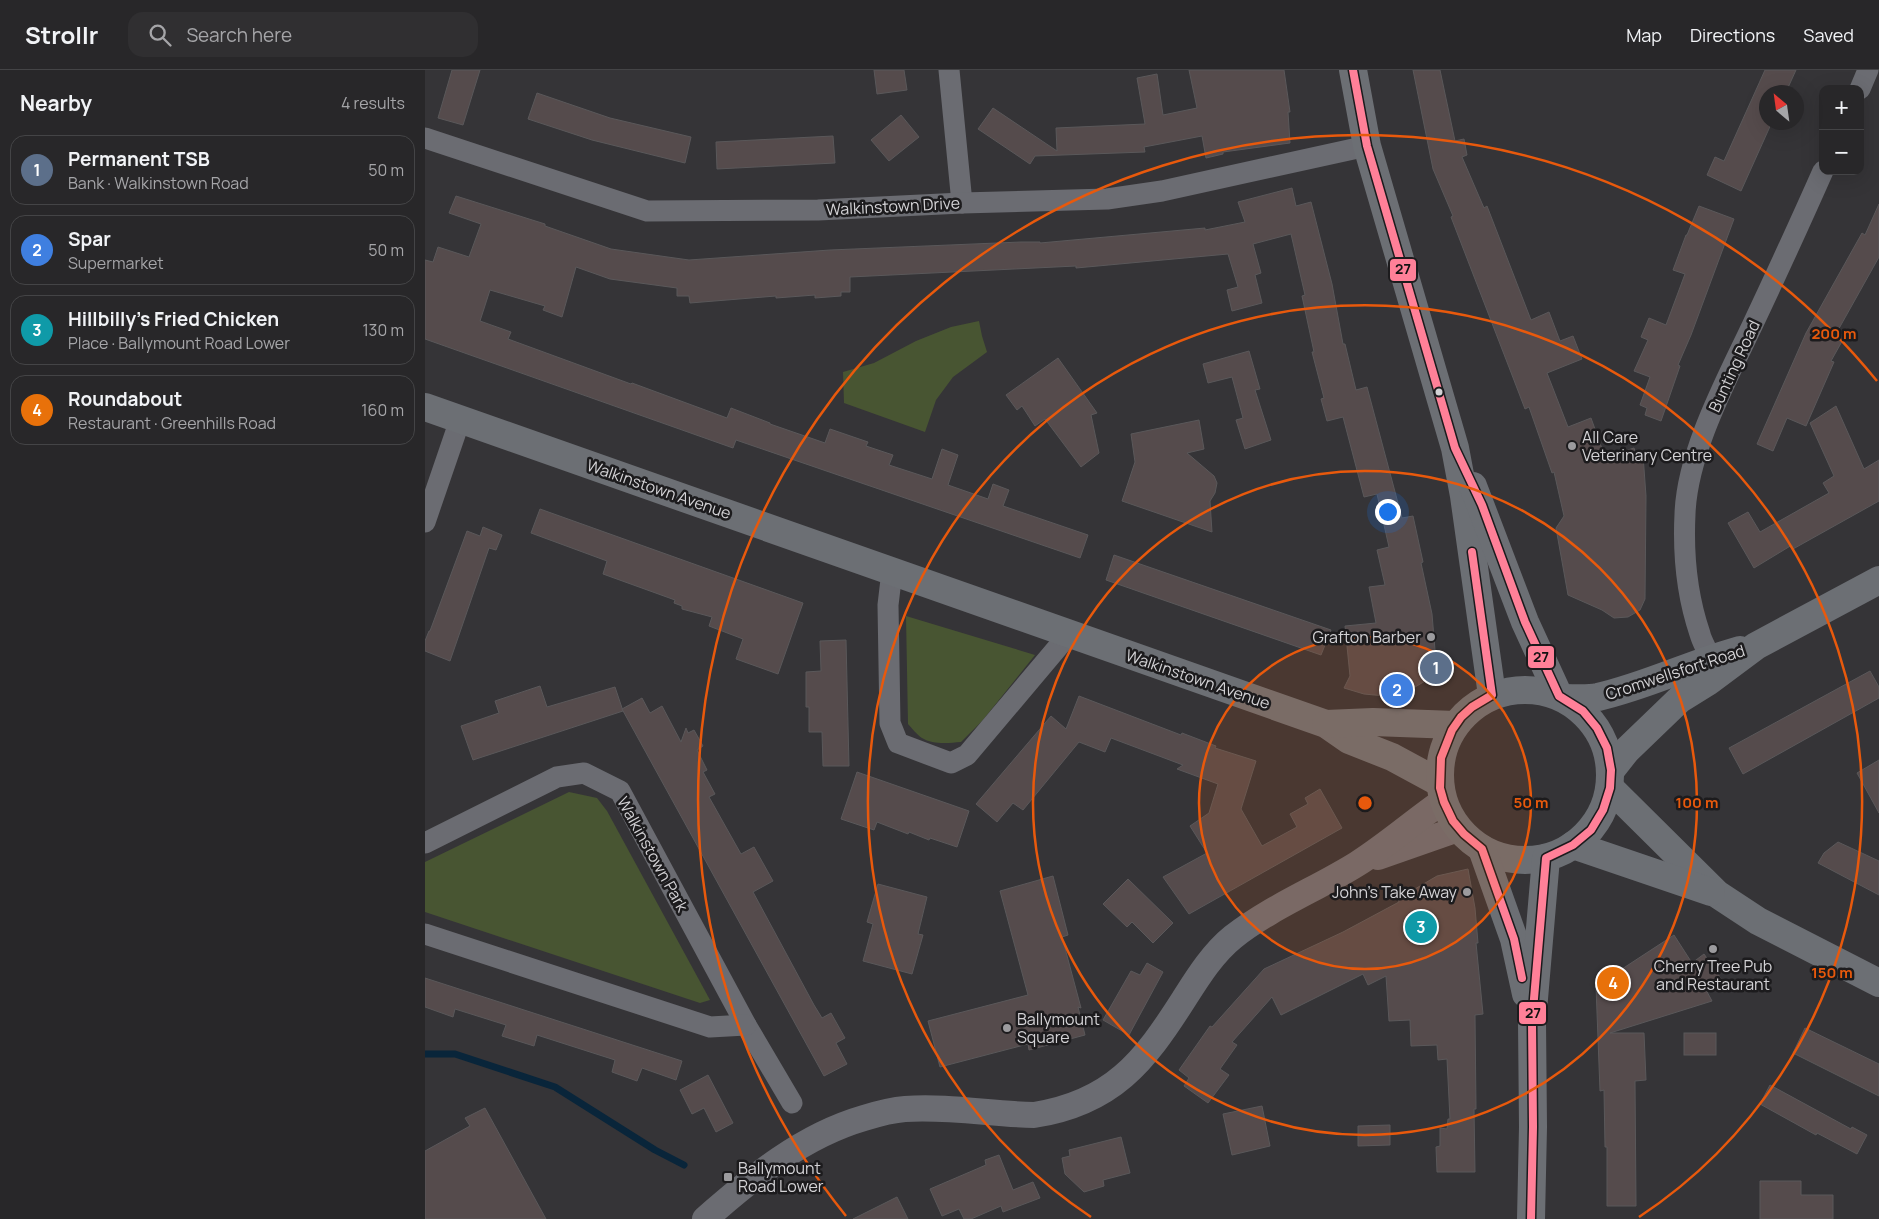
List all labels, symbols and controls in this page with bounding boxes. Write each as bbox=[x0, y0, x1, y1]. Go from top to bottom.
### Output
search box bbox=[128, 12, 478, 57]
text: Strollr bbox=[25, 18, 98, 51]
icon: search bbox=[146, 21, 174, 49]
text: Search here bbox=[186, 22, 292, 48]
text: Map bbox=[1626, 23, 1662, 47]
text: Directions bbox=[1690, 23, 1775, 47]
text: Saved bbox=[1803, 23, 1854, 47]
north arrow bbox=[1759, 85, 1804, 130]
map controls bbox=[1819, 85, 1864, 175]
button: + bbox=[1819, 85, 1864, 130]
text: Nearby bbox=[20, 89, 92, 117]
text: 4 results bbox=[341, 92, 405, 114]
button: − bbox=[1819, 130, 1864, 175]
text: Permanent TSB bbox=[68, 146, 210, 172]
text: 1 bbox=[33, 159, 41, 181]
text: 50 m bbox=[368, 159, 404, 181]
text: Bank · Walkinstown Road bbox=[68, 172, 249, 194]
street label: Walkinstown Drive bbox=[825, 192, 961, 220]
text: Spar bbox=[68, 226, 111, 252]
text: 2 bbox=[32, 239, 42, 261]
text: 50 m bbox=[368, 239, 404, 261]
text: Supermarket bbox=[68, 252, 164, 274]
line badge: 27 bbox=[1389, 258, 1417, 282]
text: 27 bbox=[1395, 259, 1411, 278]
text: Hillbilly's Fried Chicken bbox=[68, 306, 279, 332]
street label: Bunting Road bbox=[1703, 316, 1765, 416]
text: 3 bbox=[32, 319, 42, 341]
text: 130 m bbox=[362, 319, 404, 341]
text: 200 m bbox=[1811, 323, 1857, 344]
text: Place · Ballymount Road Lower bbox=[68, 332, 290, 354]
text: Roundabout bbox=[68, 386, 182, 412]
unlabelled marker bbox=[1434, 387, 1444, 397]
text: 4 bbox=[32, 399, 42, 421]
text: 160 m bbox=[361, 399, 404, 421]
text: Restaurant · Greenhills Road bbox=[68, 412, 276, 434]
place label: All Care Veterinary Centre bbox=[1582, 426, 1712, 466]
marker: All Care Veterinary Centre bbox=[1566, 440, 1578, 452]
street label: Walkinstown Avenue bbox=[584, 454, 734, 524]
your location bbox=[1375, 499, 1401, 525]
place label: Grafton Barber bbox=[1312, 626, 1421, 648]
marker: Grafton Barber bbox=[1425, 631, 1437, 643]
street label: Cromwellsfort Road bbox=[1602, 639, 1748, 705]
street label: Walkinstown Avenue bbox=[1123, 644, 1273, 714]
line badge: 27 bbox=[1527, 645, 1555, 669]
text: 27 bbox=[1533, 647, 1549, 666]
pin: 1 bbox=[1420, 649, 1452, 687]
pin: 2 bbox=[1381, 671, 1413, 709]
street label: Walkinstown Park bbox=[612, 792, 694, 916]
text: 50 m bbox=[1513, 792, 1549, 813]
text: 100 m bbox=[1676, 792, 1718, 813]
centre of rings bbox=[1356, 794, 1374, 812]
place label: John's Take Away bbox=[1332, 881, 1458, 903]
marker: John's Take Away bbox=[1461, 886, 1473, 898]
pin: 3 bbox=[1405, 908, 1437, 946]
marker: Cherry Tree Pub and Restaurant bbox=[1707, 943, 1719, 955]
place label: Cherry Tree Pub and Restaurant bbox=[1654, 955, 1772, 995]
text: 150 m bbox=[1811, 962, 1853, 983]
pin: 4 bbox=[1597, 964, 1629, 1002]
line badge: 27 bbox=[1518, 1001, 1547, 1025]
text: 27 bbox=[1525, 1003, 1541, 1022]
place label: Ballymount Square bbox=[1017, 1008, 1100, 1048]
marker: Ballymount Square bbox=[1001, 1022, 1013, 1034]
place label: Ballymount Road Lower bbox=[738, 1157, 824, 1197]
marker: Ballymount Road Lower bbox=[722, 1171, 734, 1183]

